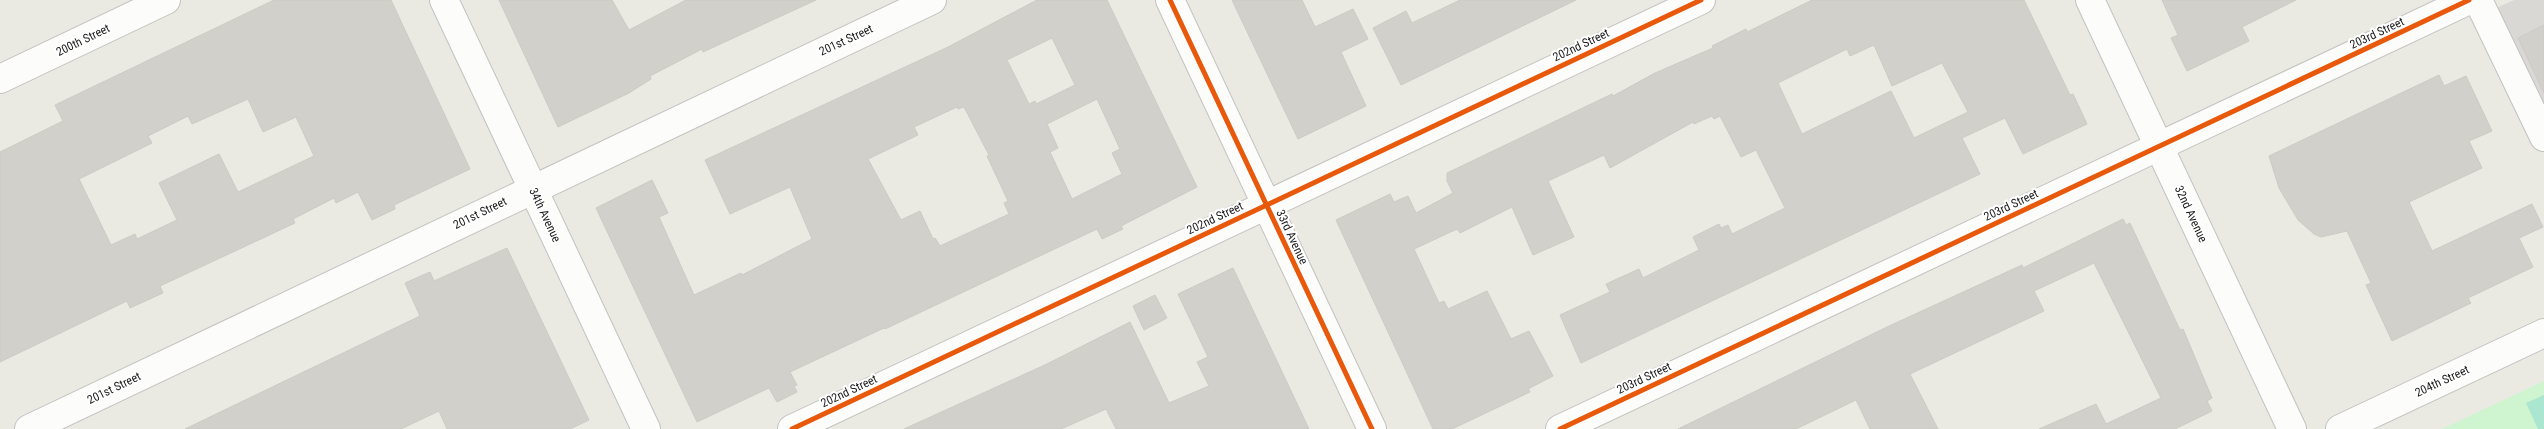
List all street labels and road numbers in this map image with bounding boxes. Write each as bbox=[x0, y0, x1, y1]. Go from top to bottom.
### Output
street label: 203rd Street bbox=[2348, 14, 2407, 52]
street label: 200th Street bbox=[54, 21, 113, 59]
street label: 201st Street bbox=[817, 21, 875, 59]
street label: 202nd Street bbox=[1551, 26, 1612, 64]
street label: 32nd Avenue bbox=[2172, 183, 2210, 245]
street label: 34th Avenue bbox=[526, 186, 564, 245]
street label: 203rd Street bbox=[1982, 186, 2041, 224]
street label: 201st Street bbox=[451, 194, 509, 232]
street label: 202nd Street bbox=[1185, 199, 1246, 237]
street label: 33rd Avenue bbox=[1273, 207, 1311, 267]
street label: 203rd Street bbox=[1615, 359, 1674, 397]
street label: 204th Street bbox=[2413, 362, 2472, 400]
street label: 201st Street bbox=[85, 369, 143, 407]
street label: 202nd Street bbox=[819, 372, 880, 410]

